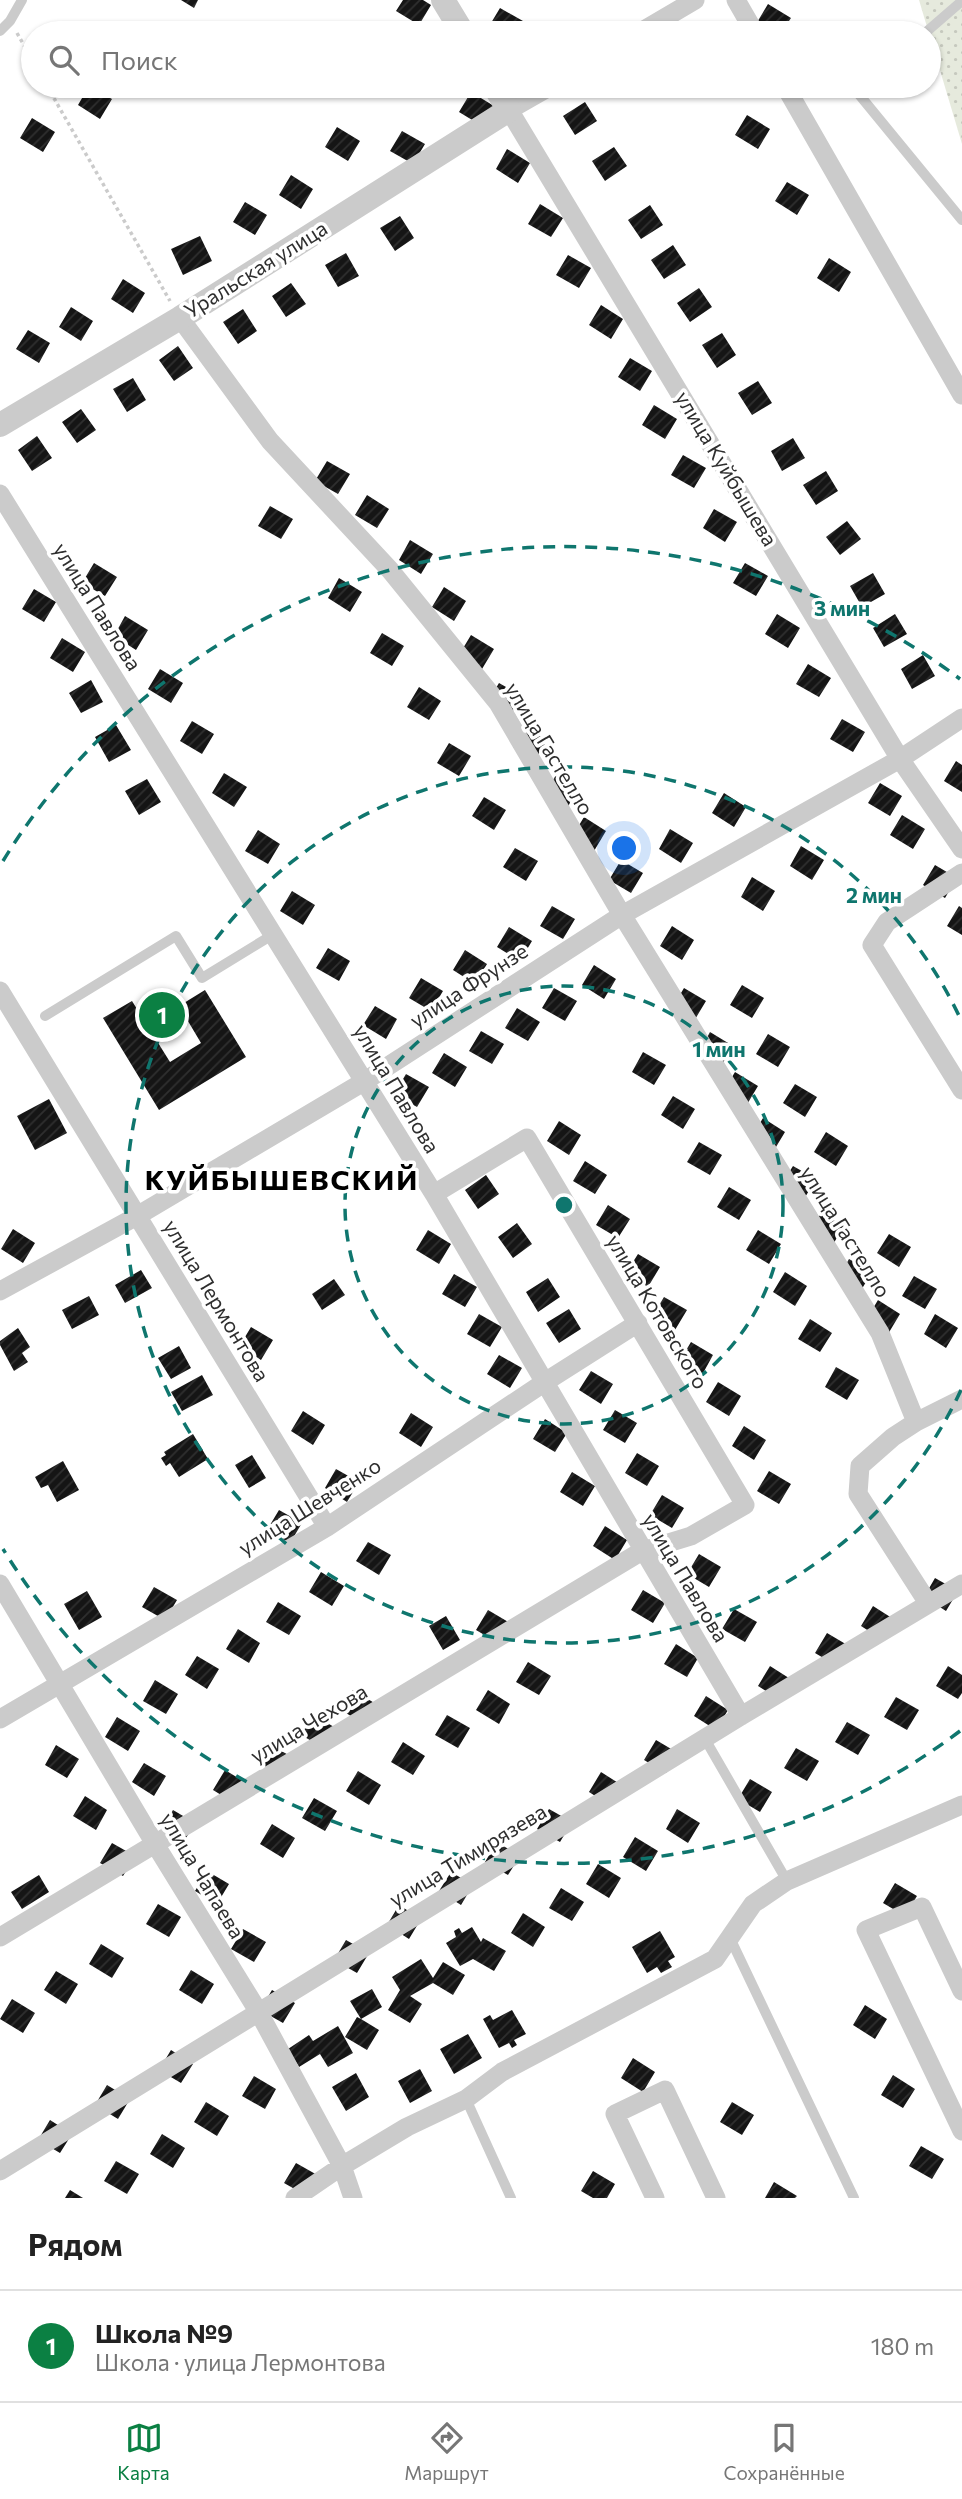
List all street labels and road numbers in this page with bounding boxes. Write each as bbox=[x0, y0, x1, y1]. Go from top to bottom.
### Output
street label: Уральская улица bbox=[179, 215, 331, 323]
street label: улица Куйбышева bbox=[671, 386, 783, 550]
street label: улица Павлова bbox=[49, 538, 148, 675]
street label: улица Гастелло bbox=[501, 677, 600, 819]
street label: улица Фрунзе bbox=[405, 937, 532, 1032]
street label: улица Павлова bbox=[349, 1019, 446, 1157]
street label: улица Гастелло bbox=[796, 1161, 897, 1302]
street label: улица Лермонтова bbox=[159, 1215, 275, 1386]
street label: улица Котовского bbox=[602, 1229, 714, 1393]
street label: улица Шевченко bbox=[233, 1452, 385, 1560]
street label: улица Павлова bbox=[638, 1508, 735, 1646]
street label: улица Чехова bbox=[245, 1678, 371, 1767]
street label: улица Тимирязева bbox=[384, 1798, 550, 1911]
street label: улица Чапаева bbox=[156, 1808, 251, 1943]

